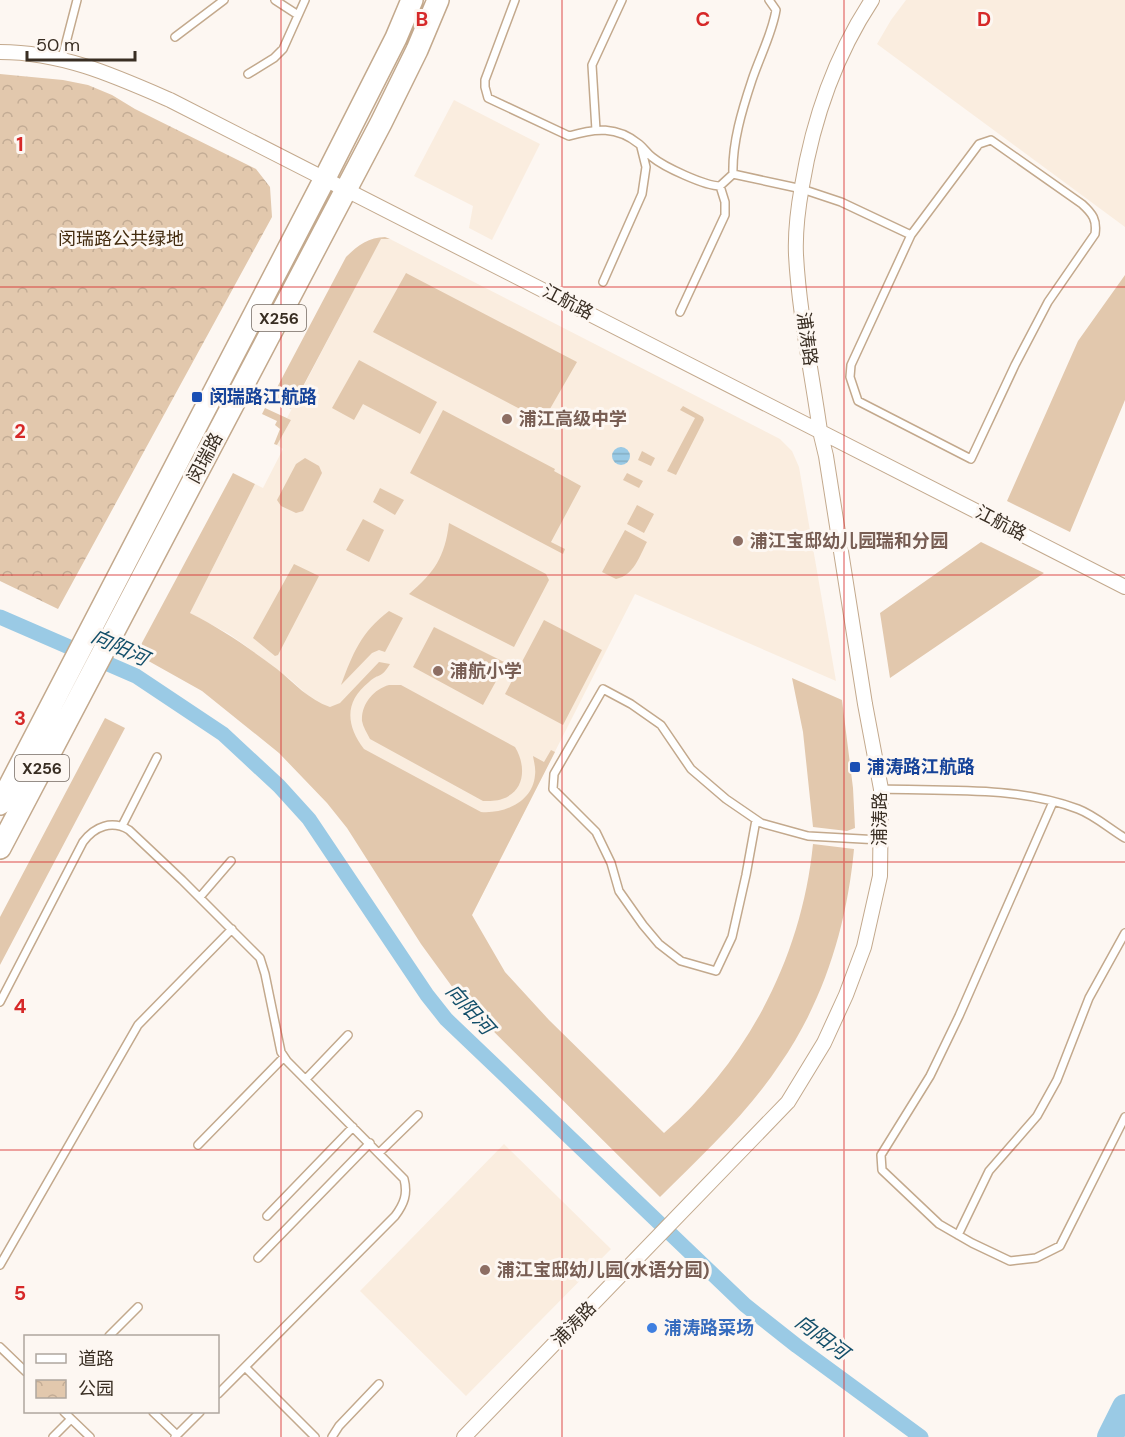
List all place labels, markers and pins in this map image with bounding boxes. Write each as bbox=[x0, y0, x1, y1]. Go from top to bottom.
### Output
place label: 闵瑞路江航路 bbox=[209, 385, 317, 409]
marker: 闵瑞路江航路 bbox=[190, 390, 204, 404]
place label: 浦江高级中学 bbox=[519, 407, 627, 431]
marker: 浦江高级中学 bbox=[500, 412, 514, 426]
place label: 浦江宝邸幼儿园瑞和分园 bbox=[750, 529, 948, 553]
marker: 浦江宝邸幼儿园瑞和分园 bbox=[731, 534, 745, 548]
place label: 浦航小学 bbox=[450, 659, 522, 683]
marker: 浦航小学 bbox=[431, 664, 445, 678]
place label: 浦涛路江航路 bbox=[867, 755, 975, 779]
marker: 浦涛路江航路 bbox=[848, 760, 862, 774]
place label: 浦江宝邸幼儿园(水语分园) bbox=[497, 1258, 710, 1282]
marker: 浦江宝邸幼儿园(水语分园) bbox=[478, 1263, 492, 1277]
place label: 浦涛路菜场 bbox=[664, 1316, 754, 1340]
marker: 浦涛路菜场 bbox=[645, 1321, 659, 1335]

